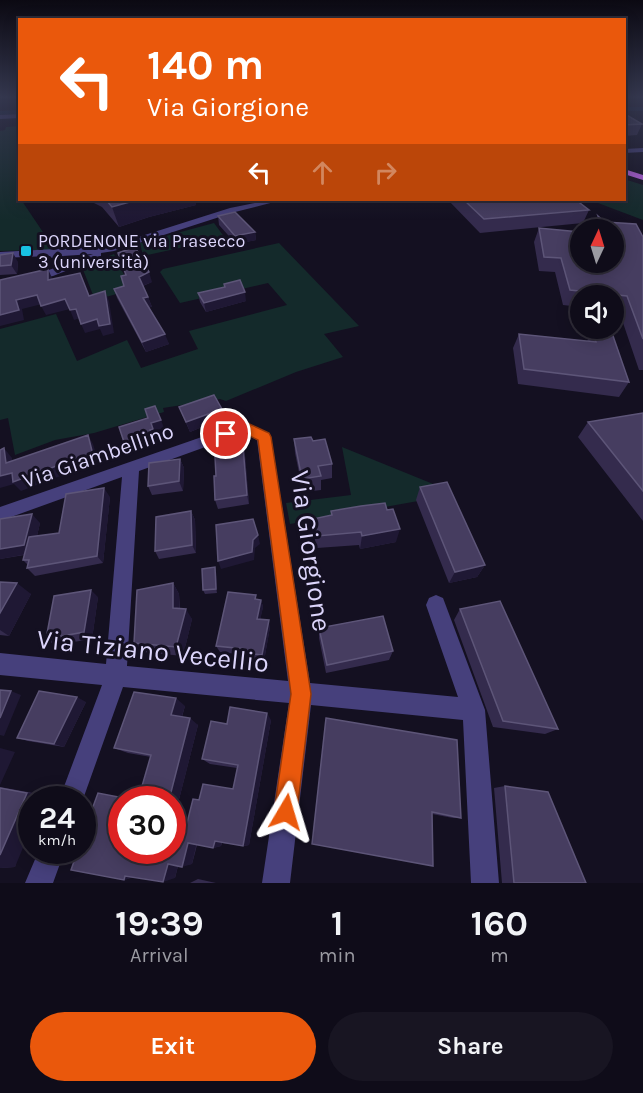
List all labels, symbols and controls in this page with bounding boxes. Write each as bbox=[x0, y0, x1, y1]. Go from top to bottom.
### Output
text: 140 m bbox=[147, 40, 264, 90]
icon: left bbox=[48, 42, 126, 120]
text: Via Giorgione bbox=[147, 91, 309, 123]
icon: left bbox=[243, 156, 276, 189]
icon: ahead bbox=[306, 156, 339, 189]
icon: right bbox=[369, 156, 402, 189]
north arrow bbox=[570, 219, 624, 273]
map controls bbox=[570, 219, 624, 339]
place label: PORDENONE via Prasecco 3 (università) bbox=[38, 230, 245, 273]
marker: PORDENONE via Prasecco 3 (università) bbox=[19, 244, 33, 258]
button: sound bbox=[570, 285, 624, 339]
pin bbox=[200, 408, 251, 459]
icon: arrive bbox=[209, 417, 242, 450]
street label: Via Giambellino bbox=[19, 418, 177, 494]
street label: Via Giorgione bbox=[284, 468, 338, 634]
street label: Via Tiziano Vecellio bbox=[35, 623, 271, 679]
position arrow bbox=[254, 780, 318, 844]
speed limit sign: 30 bbox=[108, 786, 186, 864]
text: 24 bbox=[39, 800, 75, 836]
text: km/h bbox=[38, 831, 76, 849]
text: 19:39 bbox=[115, 902, 204, 944]
text: 1 bbox=[331, 902, 344, 944]
text: 160 bbox=[471, 902, 528, 944]
text: Arrival bbox=[130, 944, 189, 967]
text: min bbox=[319, 944, 356, 967]
text: m bbox=[490, 944, 509, 967]
button: Exit bbox=[30, 1012, 316, 1081]
button: Share bbox=[328, 1012, 613, 1081]

